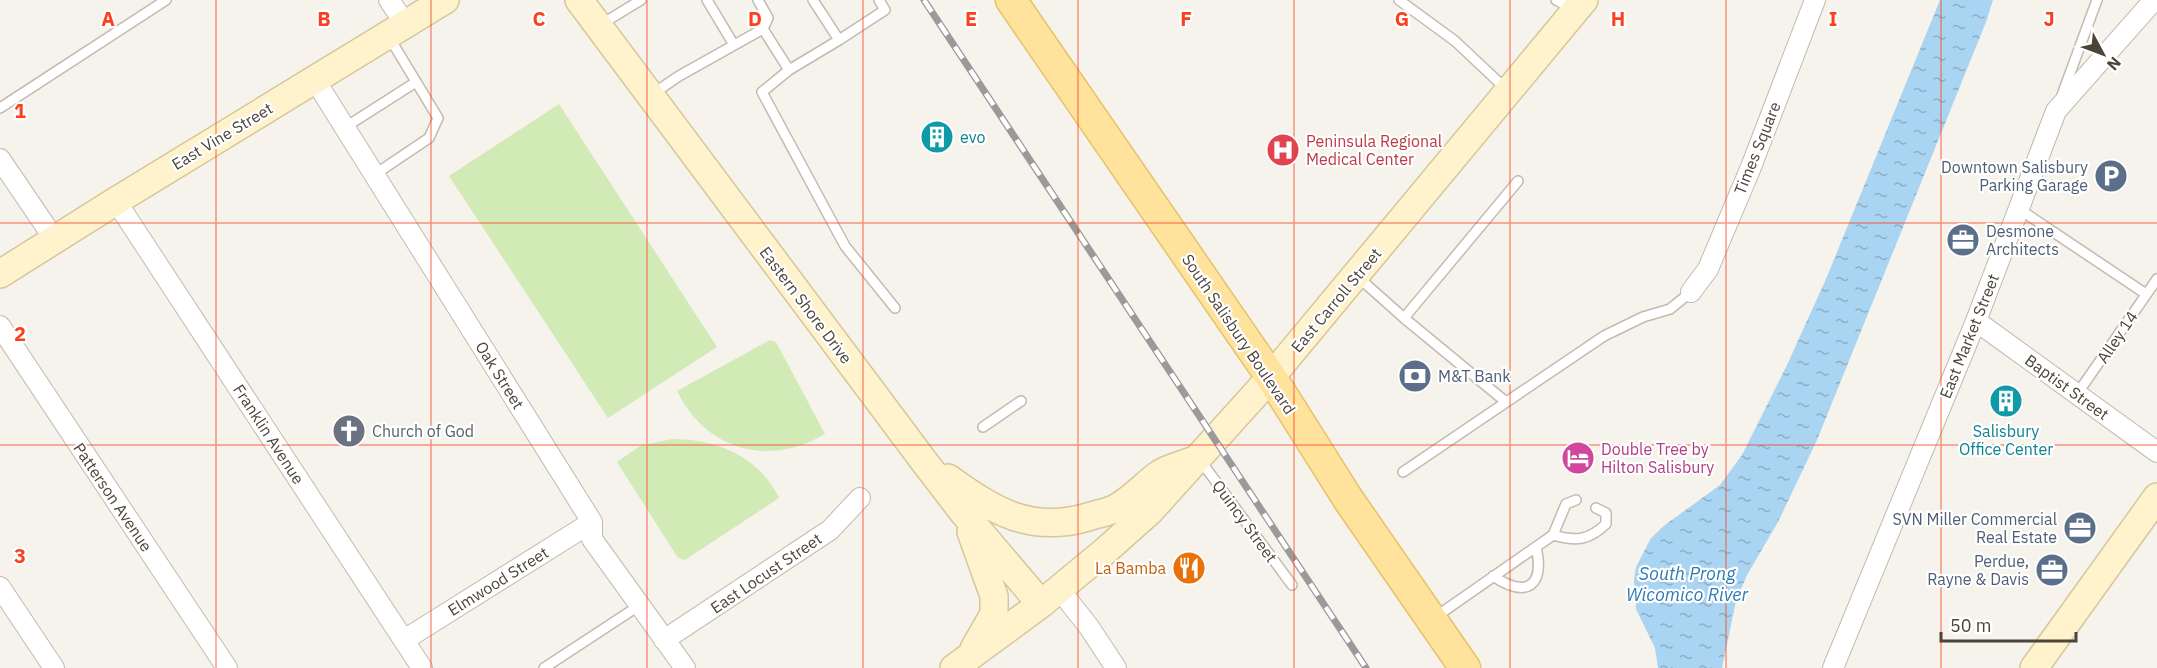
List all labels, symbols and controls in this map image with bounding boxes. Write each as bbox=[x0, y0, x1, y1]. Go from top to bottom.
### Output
text: A bbox=[101, 5, 115, 32]
text: B bbox=[317, 5, 331, 32]
text: C bbox=[532, 5, 546, 32]
text: D bbox=[748, 5, 762, 32]
text: E bbox=[965, 5, 977, 32]
text: F bbox=[1180, 5, 1192, 32]
text: G bbox=[1395, 5, 1409, 32]
text: H bbox=[1611, 5, 1625, 32]
text: I bbox=[1829, 5, 1837, 32]
text: J bbox=[2043, 5, 2055, 32]
north arrow bbox=[2073, 24, 2133, 84]
text: N bbox=[2103, 53, 2126, 75]
text: 1 bbox=[14, 97, 26, 124]
street label: East Vine Street bbox=[168, 98, 276, 174]
street label: Times Square bbox=[1729, 99, 1785, 197]
building icon: evo bbox=[919, 119, 955, 155]
place label: evo bbox=[960, 127, 985, 147]
place label: Peninsula Regional Medical Center bbox=[1306, 131, 1442, 169]
hospital icon: Peninsula Regional Medical Center bbox=[1265, 132, 1301, 168]
place label: Downtown Salisbury Parking Garage bbox=[1941, 157, 2088, 195]
parking icon: Downtown Salisbury Parking Garage bbox=[2093, 158, 2129, 194]
place label: Desmone Architects bbox=[1986, 221, 2059, 259]
office icon: Desmone Architects bbox=[1945, 222, 1981, 258]
street label: Eastern Shore Drive bbox=[755, 242, 857, 368]
street label: East Carroll Street bbox=[1286, 244, 1386, 356]
street label: South Salisbury Boulevard bbox=[1178, 250, 1300, 418]
street label: East Market Street bbox=[1935, 271, 2003, 401]
street label: Alley 14 bbox=[2092, 307, 2142, 367]
text: 2 bbox=[14, 320, 26, 347]
street label: Oak Street bbox=[471, 337, 529, 413]
street label: Baptist Street bbox=[2021, 350, 2113, 424]
bank icon: M&T Bank bbox=[1397, 358, 1433, 394]
place label: M&T Bank bbox=[1438, 366, 1511, 386]
street label: Franklin Avenue bbox=[229, 380, 309, 488]
building icon: Salisbury Office Center bbox=[1988, 383, 2024, 419]
church icon: Church of God bbox=[331, 413, 367, 449]
place label: Church of God bbox=[372, 421, 474, 441]
place label: Salisbury Office Center bbox=[1959, 421, 2053, 459]
street label: Patterson Avenue bbox=[69, 439, 157, 555]
place label: Double Tree by Hilton Salisbury bbox=[1601, 439, 1714, 477]
hotel icon: Double Tree by Hilton Salisbury bbox=[1560, 440, 1596, 476]
street label: Quincy Street bbox=[1208, 476, 1282, 566]
place label: SVN Miller Commercial Real Estate bbox=[1892, 509, 2057, 547]
office icon: SVN Miller Commercial Real Estate bbox=[2062, 510, 2098, 546]
street label: East Locust Street bbox=[707, 528, 825, 618]
text: 3 bbox=[14, 542, 26, 569]
street label: Elmwood Street bbox=[444, 542, 552, 620]
restaurant icon: La Bamba bbox=[1171, 550, 1207, 586]
place label: Perdue, Rayne & Davis bbox=[1927, 551, 2029, 589]
office icon: Perdue, Rayne & Davis bbox=[2034, 552, 2070, 588]
place label: La Bamba bbox=[1095, 558, 1166, 578]
water label: South Prong Wicomico River bbox=[1626, 562, 1748, 606]
scale bar bbox=[1941, 605, 2076, 643]
text: 50 m bbox=[1950, 614, 1992, 637]

